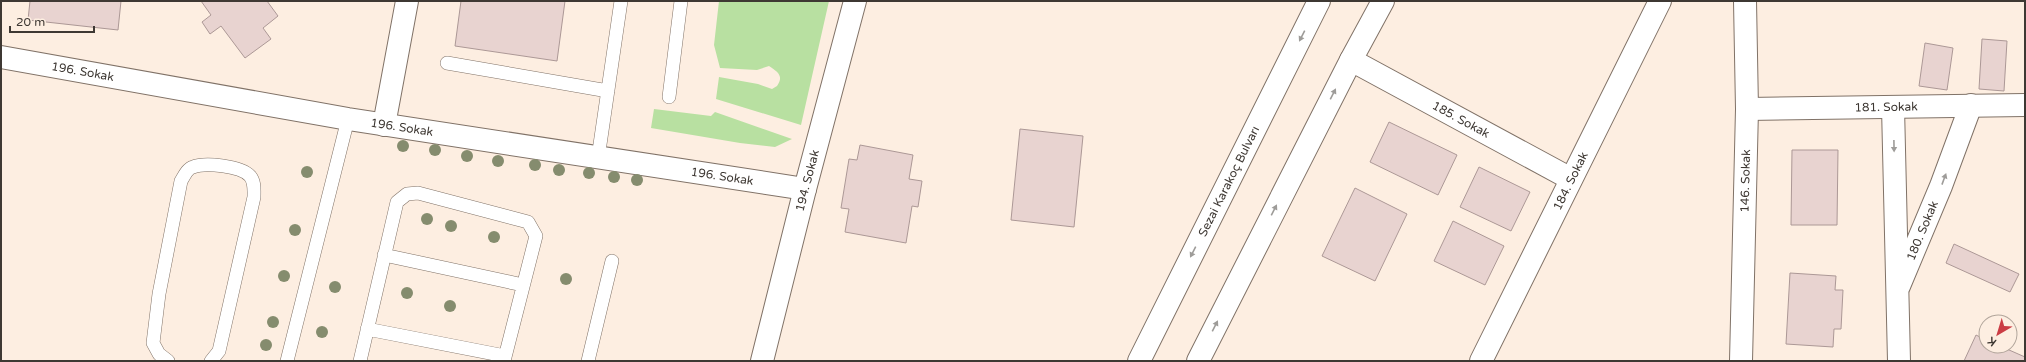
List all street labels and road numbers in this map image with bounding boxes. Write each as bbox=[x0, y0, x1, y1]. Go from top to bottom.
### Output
street label: 196. Sokak bbox=[50, 59, 116, 84]
street label: 185. Sokak bbox=[1430, 98, 1492, 141]
street label: 181. Sokak bbox=[1854, 100, 1918, 114]
street label: 196. Sokak bbox=[370, 116, 435, 139]
street label: Sezai Karakoç Bulvarı bbox=[1195, 124, 1262, 239]
street label: 194. Sokak bbox=[793, 148, 822, 213]
street label: 184. Sokak bbox=[1550, 149, 1591, 212]
street label: 146. Sokak bbox=[1738, 149, 1753, 213]
street label: 196. Sokak bbox=[690, 165, 755, 188]
street label: 180. Sokak bbox=[1904, 198, 1941, 263]

